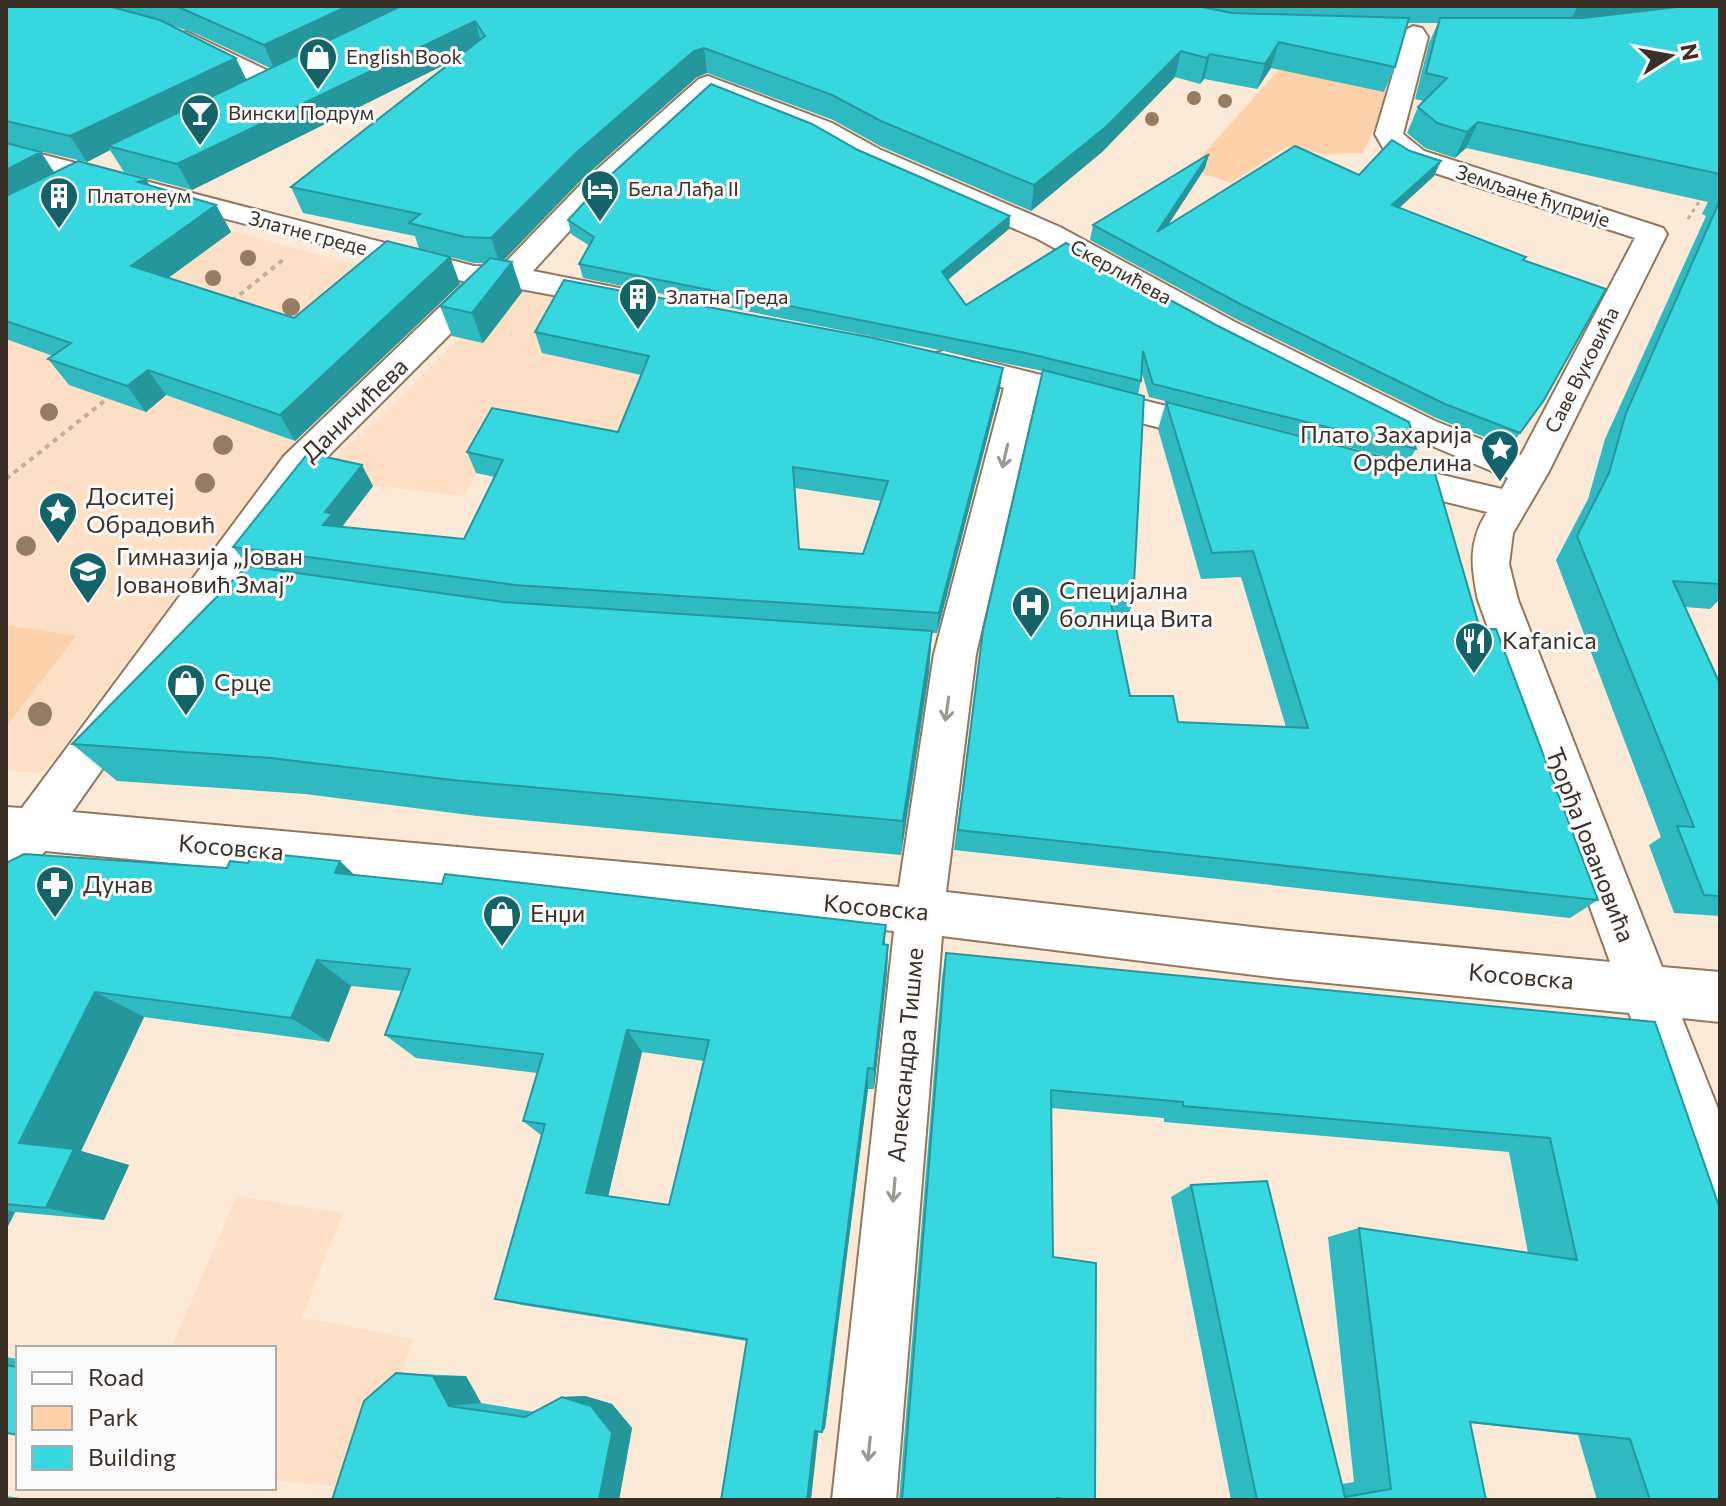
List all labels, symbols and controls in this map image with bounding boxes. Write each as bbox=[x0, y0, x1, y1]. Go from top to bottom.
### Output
north arrow bbox=[1630, 16, 1710, 96]
shop icon: English Book bbox=[297, 36, 339, 91]
text: N bbox=[1675, 41, 1705, 63]
place label: English Book bbox=[346, 44, 463, 68]
bar icon: Вински Подрум bbox=[179, 92, 221, 147]
place label: Вински Подрум bbox=[228, 100, 374, 124]
street label: Земљане ћуприје bbox=[1453, 159, 1614, 231]
hotel icon: Бела Лађа II bbox=[579, 168, 621, 223]
building icon: Платонеум bbox=[38, 175, 80, 230]
place label: Бела Лађа II bbox=[628, 176, 739, 200]
place label: Платонеум bbox=[87, 183, 191, 207]
street label: Златне греде bbox=[246, 205, 370, 259]
street label: Скерлићева bbox=[1067, 233, 1176, 309]
building icon: Златна Греда bbox=[617, 276, 659, 331]
place label: Златна Греда bbox=[666, 284, 788, 308]
street label: Саве Вуковића bbox=[1539, 302, 1623, 437]
street label: Даничићева bbox=[295, 351, 413, 467]
place label: Плато Захарија Орфелина bbox=[1300, 419, 1472, 476]
place icon: Плато Захарија Орфелина bbox=[1479, 428, 1521, 483]
one-way arrow bbox=[997, 443, 1012, 468]
place label: Доситеј Обрадовић bbox=[86, 481, 215, 538]
place icon: Доситеј Обрадовић bbox=[37, 490, 79, 545]
place label: Гимназија „Јован Јовановић Змај” bbox=[116, 541, 303, 598]
school or university icon: Гимназија „Јован Јовановић Змај” bbox=[67, 550, 109, 605]
place label: Специјална болница Вита bbox=[1059, 575, 1213, 632]
hospital icon: Специјална болница Вита bbox=[1010, 584, 1052, 639]
restaurant icon: Kafanica bbox=[1453, 620, 1495, 675]
place label: Kafanica bbox=[1502, 625, 1597, 654]
shop icon: Срце bbox=[165, 662, 207, 717]
place label: Срце bbox=[214, 667, 271, 696]
one-way arrow bbox=[939, 696, 954, 721]
street label: Ђорђа Јовановића bbox=[1541, 743, 1642, 946]
street label: Косовска bbox=[177, 827, 285, 866]
pharmacy icon: Дунав bbox=[34, 864, 76, 919]
place label: Дунав bbox=[83, 869, 153, 898]
street label: Косовска bbox=[822, 887, 930, 926]
shop icon: Енџи bbox=[481, 893, 523, 948]
place label: Енџи bbox=[530, 898, 585, 927]
street label: Александра Тишме bbox=[881, 946, 928, 1163]
street label: Косовска bbox=[1467, 956, 1575, 995]
one-way arrow bbox=[886, 1176, 901, 1203]
legend bbox=[16, 1346, 276, 1490]
text: Road bbox=[88, 1362, 144, 1391]
text: Park bbox=[88, 1402, 138, 1431]
one-way arrow bbox=[862, 1435, 877, 1462]
text: Building bbox=[88, 1442, 176, 1471]

